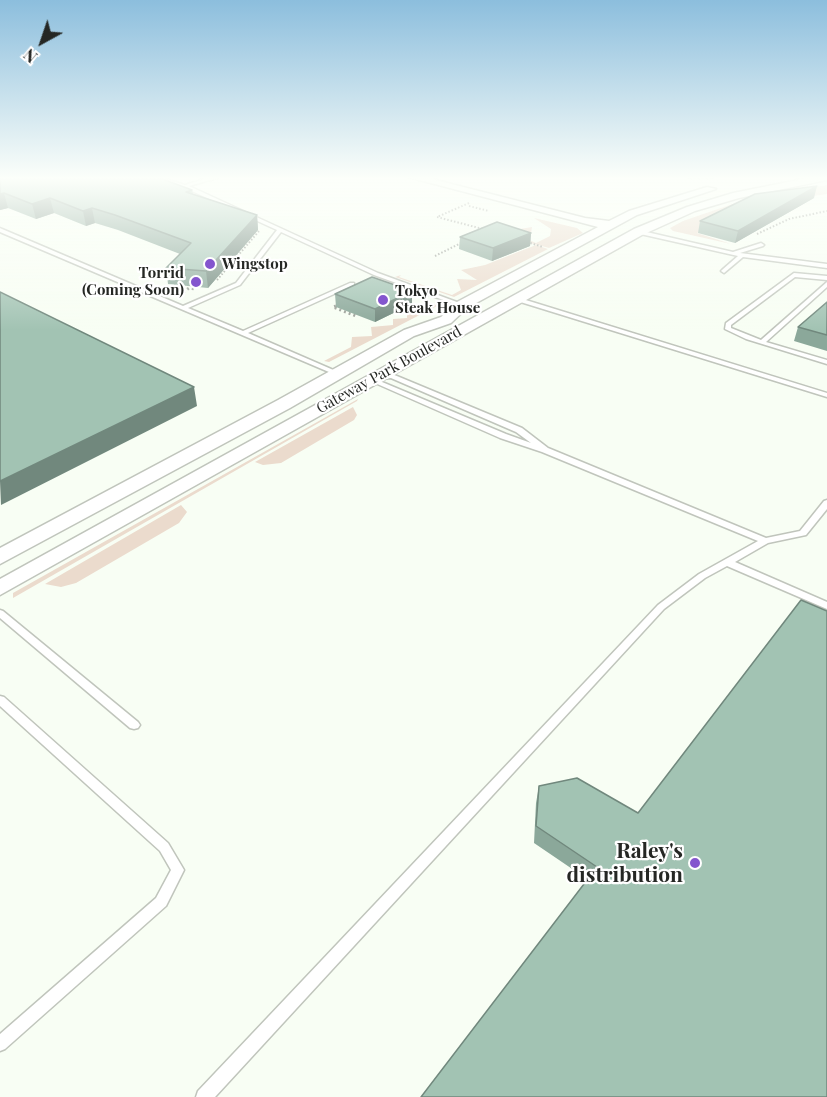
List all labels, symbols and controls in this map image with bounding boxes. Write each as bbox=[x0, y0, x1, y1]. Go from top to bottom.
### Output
north arrow bbox=[12, 12, 72, 72]
text: N bbox=[19, 44, 41, 68]
place label: Wingstop bbox=[222, 255, 288, 273]
marker: Wingstop bbox=[203, 257, 217, 271]
place label: Torrid (Coming Soon) bbox=[82, 264, 184, 299]
marker: Torrid (Coming Soon) bbox=[189, 275, 203, 289]
place label: Tokyo Steak House bbox=[395, 282, 480, 317]
marker: Tokyo Steak House bbox=[376, 293, 390, 307]
street label: Gateway Park Boulevard bbox=[313, 323, 465, 417]
place label: Raley's distribution bbox=[567, 838, 683, 888]
marker: Raley's distribution bbox=[688, 856, 702, 870]

